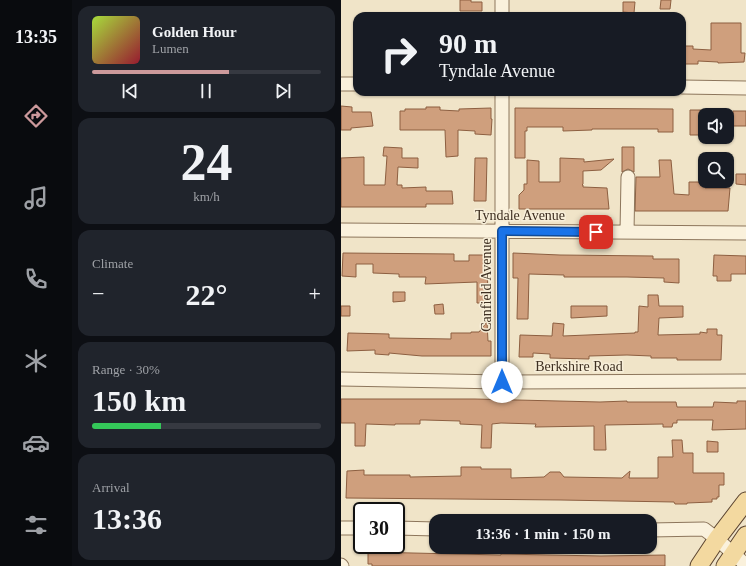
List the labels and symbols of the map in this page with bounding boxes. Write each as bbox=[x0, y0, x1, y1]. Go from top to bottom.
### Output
street label: Tyndale Avenue bbox=[475, 208, 565, 223]
pin bbox=[579, 215, 613, 249]
street label: Canfield Avenue bbox=[479, 238, 494, 332]
street label: Berkshire Road bbox=[535, 359, 623, 374]
position arrow bbox=[481, 361, 523, 403]
speed limit sign: 30 bbox=[353, 502, 405, 554]

